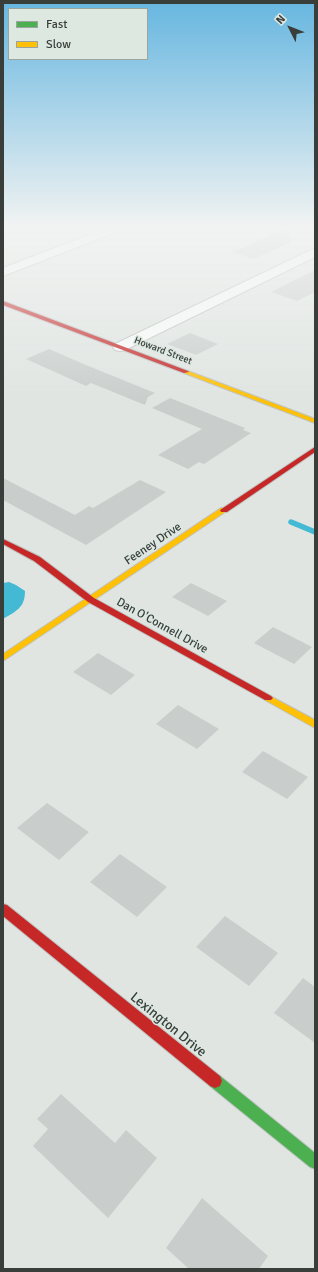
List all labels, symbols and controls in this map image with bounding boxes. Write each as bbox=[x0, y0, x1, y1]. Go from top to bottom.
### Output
legend bbox=[8, 8, 148, 60]
north arrow bbox=[270, 8, 310, 48]
text: N bbox=[273, 12, 288, 27]
text: Fast bbox=[46, 17, 67, 32]
text: Slow bbox=[46, 37, 71, 52]
street label: Howard Street bbox=[132, 334, 194, 368]
street label: Feeney Drive bbox=[122, 520, 184, 568]
street label: Dan O'Connell Drive bbox=[114, 595, 210, 657]
street label: Lexington Drive bbox=[126, 989, 210, 1061]

